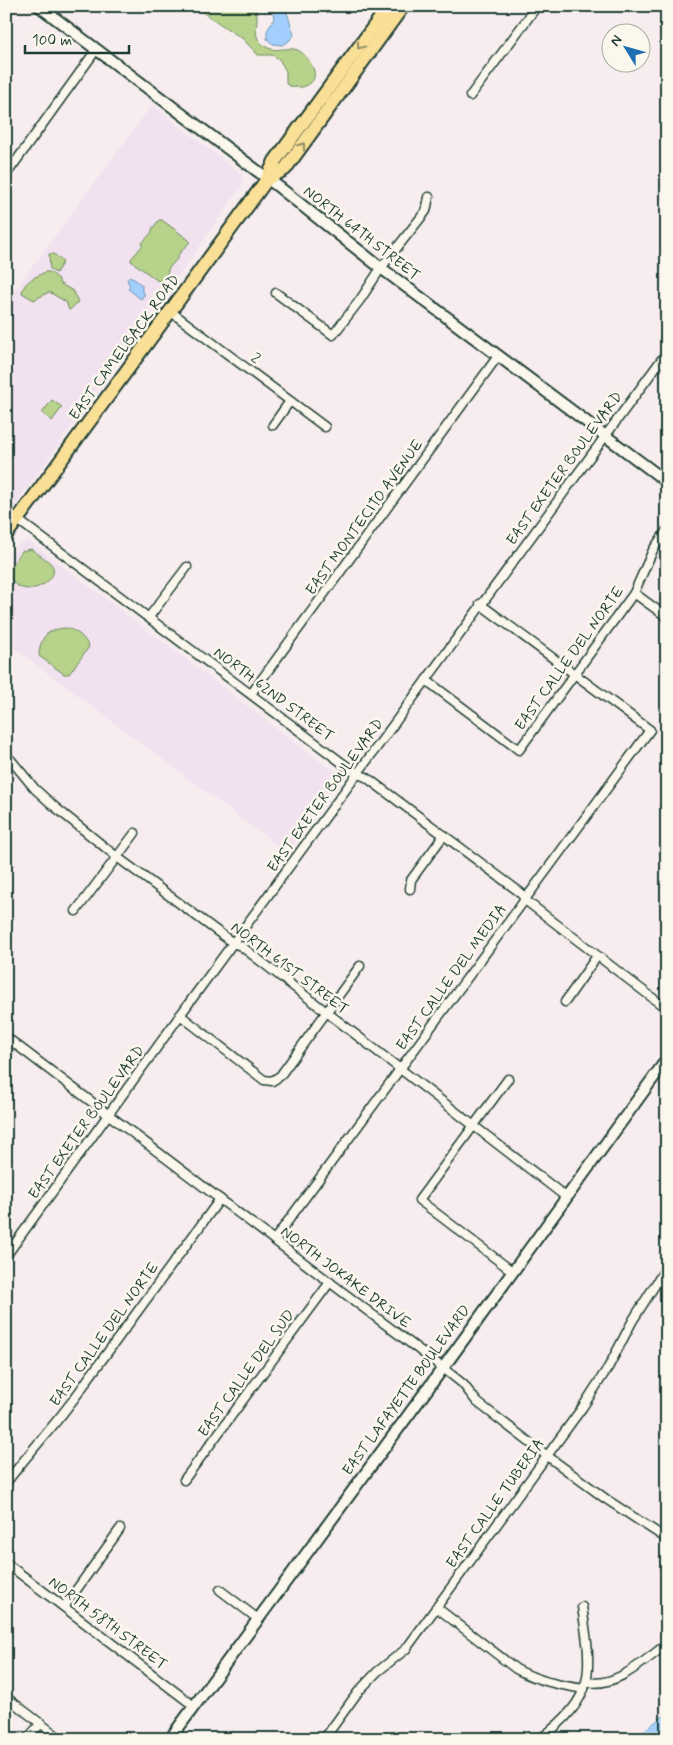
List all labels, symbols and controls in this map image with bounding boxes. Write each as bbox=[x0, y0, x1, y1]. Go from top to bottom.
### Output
scale bar bbox=[25, 22, 129, 54]
north arrow bbox=[600, 22, 650, 72]
text: 100 m bbox=[32, 31, 72, 51]
text: N bbox=[606, 32, 626, 50]
one-way arrow bbox=[357, 40, 366, 50]
one-way arrow bbox=[296, 142, 305, 152]
street label: NORTH 64TH STREET bbox=[299, 182, 424, 286]
street label: EAST CAMELBACK ROAD bbox=[65, 271, 185, 425]
street label: 2 bbox=[246, 349, 264, 369]
street label: EAST EXETER BOULEVARD bbox=[502, 388, 627, 550]
street label: EAST MONTECITO AVENUE bbox=[301, 435, 428, 599]
street label: EAST CALLE DEL NORTE bbox=[511, 582, 629, 735]
street label: NORTH 62ND STREET bbox=[209, 643, 338, 747]
street label: EAST EXETER BOULEVARD bbox=[263, 715, 388, 877]
street label: EAST CALLE DEL MEDIA bbox=[392, 900, 512, 1055]
street label: NORTH 61ST STREET bbox=[226, 918, 352, 1020]
street label: EAST EXETER BOULEVARD bbox=[24, 1042, 149, 1204]
street label: NORTH JOKAKE DRIVE bbox=[276, 1222, 415, 1334]
street label: EAST CALLE DEL NORTE bbox=[46, 1258, 164, 1411]
street label: EAST LAFAYETTE BOULEVARD bbox=[338, 1301, 476, 1480]
street label: EAST CALLE DEL SUD bbox=[194, 1306, 300, 1441]
street label: EAST CALLE TUBERIA bbox=[442, 1435, 550, 1572]
street label: NORTH 58TH STREET bbox=[44, 1573, 171, 1675]

